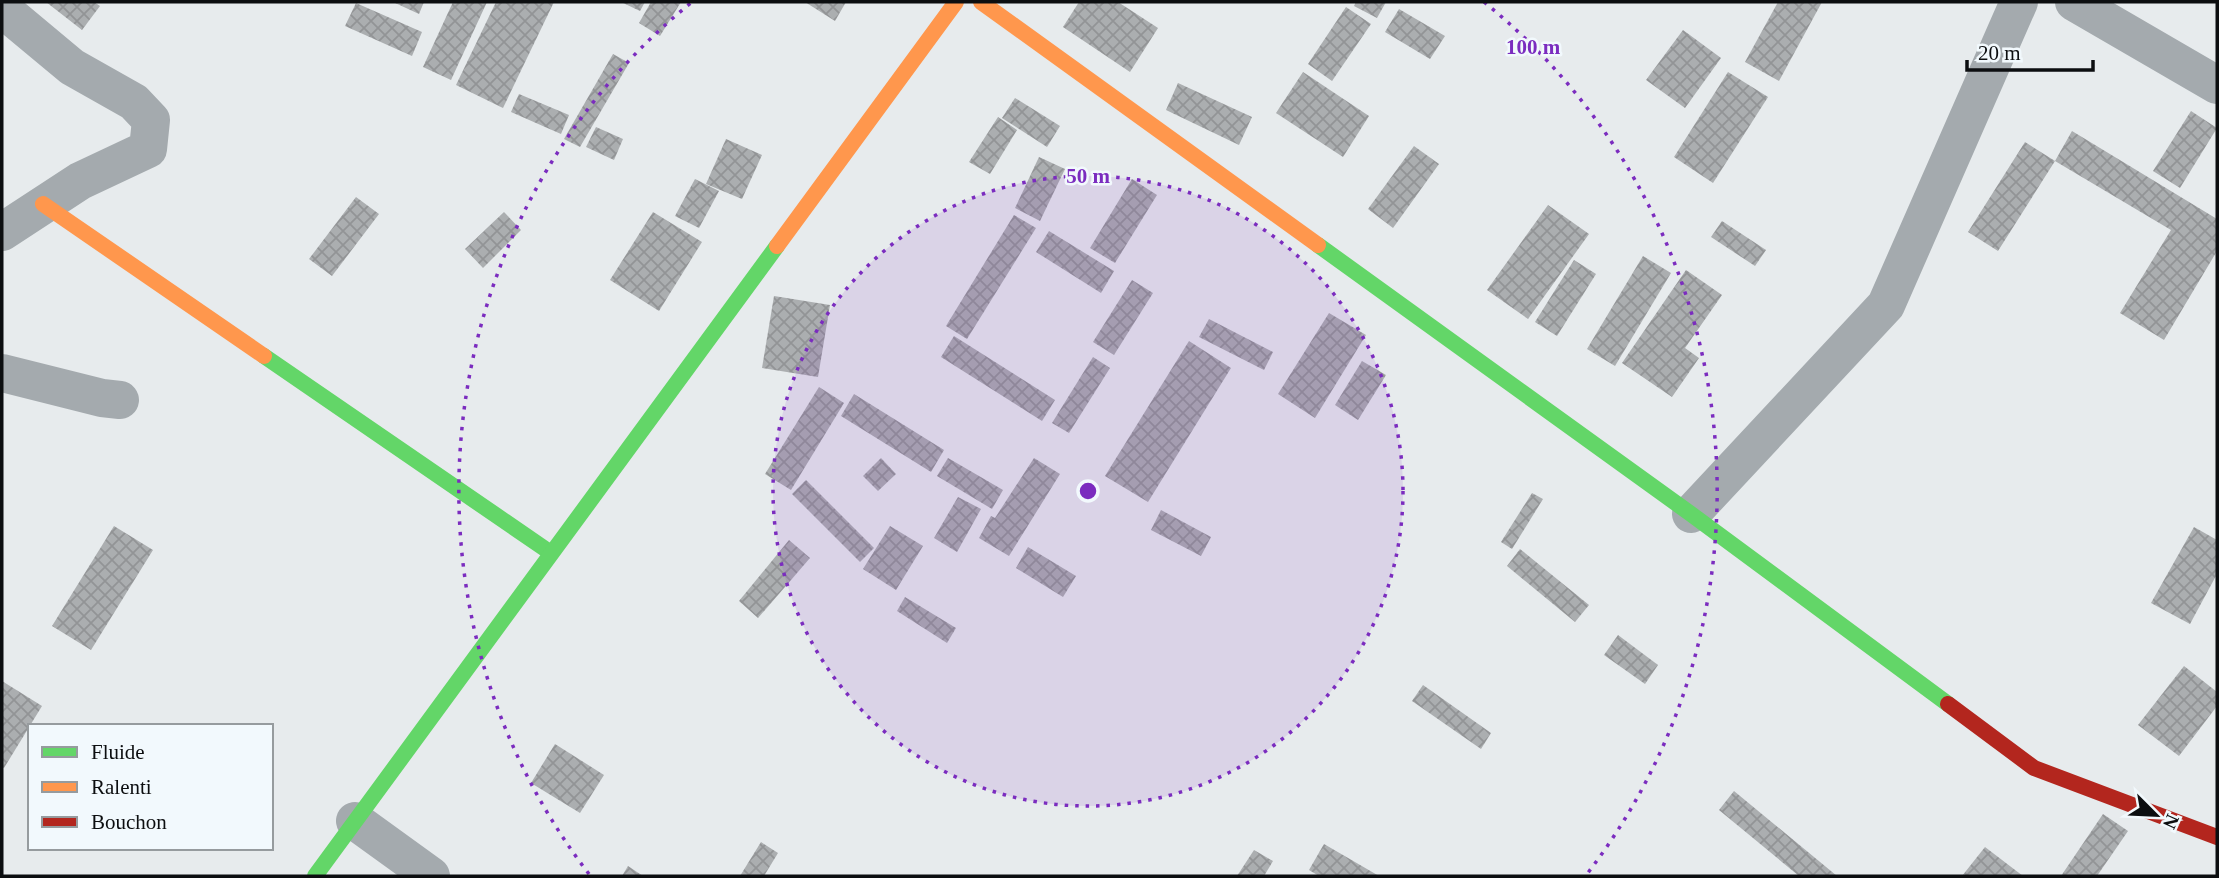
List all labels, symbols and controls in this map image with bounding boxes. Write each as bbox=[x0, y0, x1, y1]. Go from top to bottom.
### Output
scale bar bbox=[1967, 28, 2093, 72]
text: 100 m bbox=[1506, 35, 1561, 59]
text: 20 m bbox=[1978, 41, 2021, 65]
text: 50 m bbox=[1066, 164, 1110, 188]
centre of rings bbox=[1076, 479, 1100, 503]
legend bbox=[28, 724, 273, 850]
text: Fluide bbox=[91, 740, 145, 764]
text: Ralenti bbox=[91, 775, 152, 799]
north arrow bbox=[2121, 780, 2191, 850]
text: Bouchon bbox=[91, 810, 167, 834]
text: N bbox=[2159, 811, 2183, 832]

